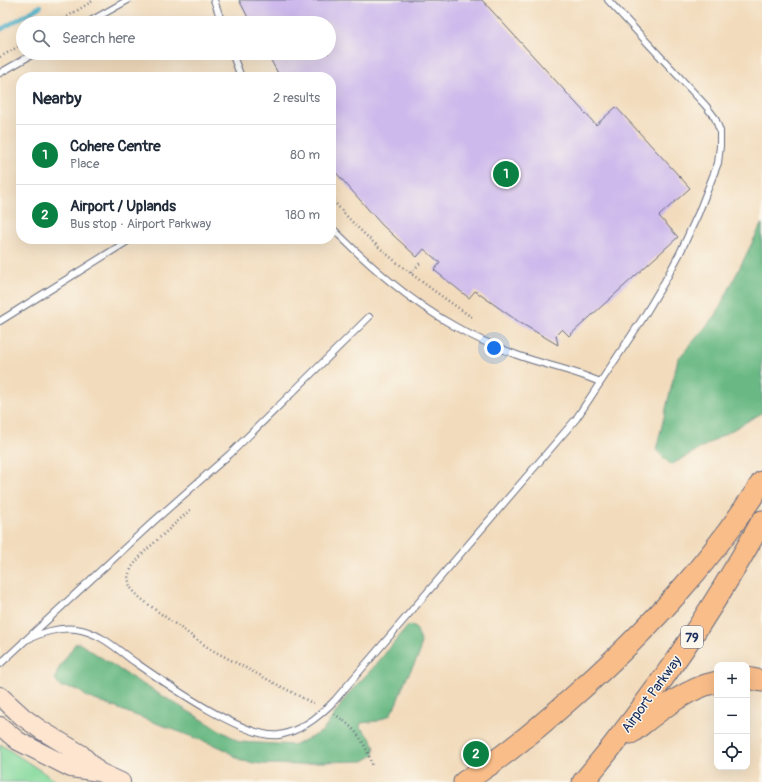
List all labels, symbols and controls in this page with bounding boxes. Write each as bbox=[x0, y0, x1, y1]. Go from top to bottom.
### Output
search box bbox=[16, 16, 336, 60]
icon: search bbox=[30, 27, 52, 49]
text: Search here bbox=[62, 29, 135, 48]
text: Nearby bbox=[32, 88, 81, 109]
text: 2 results bbox=[273, 90, 320, 106]
text: Cohere Centre bbox=[70, 137, 161, 156]
text: 1 bbox=[42, 147, 48, 163]
text: 80 m bbox=[290, 147, 320, 163]
text: Place bbox=[70, 156, 99, 172]
pin: 1 bbox=[493, 159, 519, 189]
text: Airport / Uplands bbox=[70, 197, 176, 216]
text: 2 bbox=[41, 207, 49, 223]
text: 180 m bbox=[285, 207, 320, 223]
text: Bus stop · Airport Parkway bbox=[70, 216, 211, 232]
your location bbox=[484, 338, 504, 358]
road number: 79 bbox=[681, 626, 703, 648]
street label: Airport Parkway bbox=[618, 653, 685, 736]
map controls bbox=[714, 662, 750, 770]
button: + bbox=[714, 662, 750, 698]
button: − bbox=[714, 698, 750, 734]
button: locate bbox=[714, 734, 750, 770]
pin: 2 bbox=[463, 739, 489, 769]

